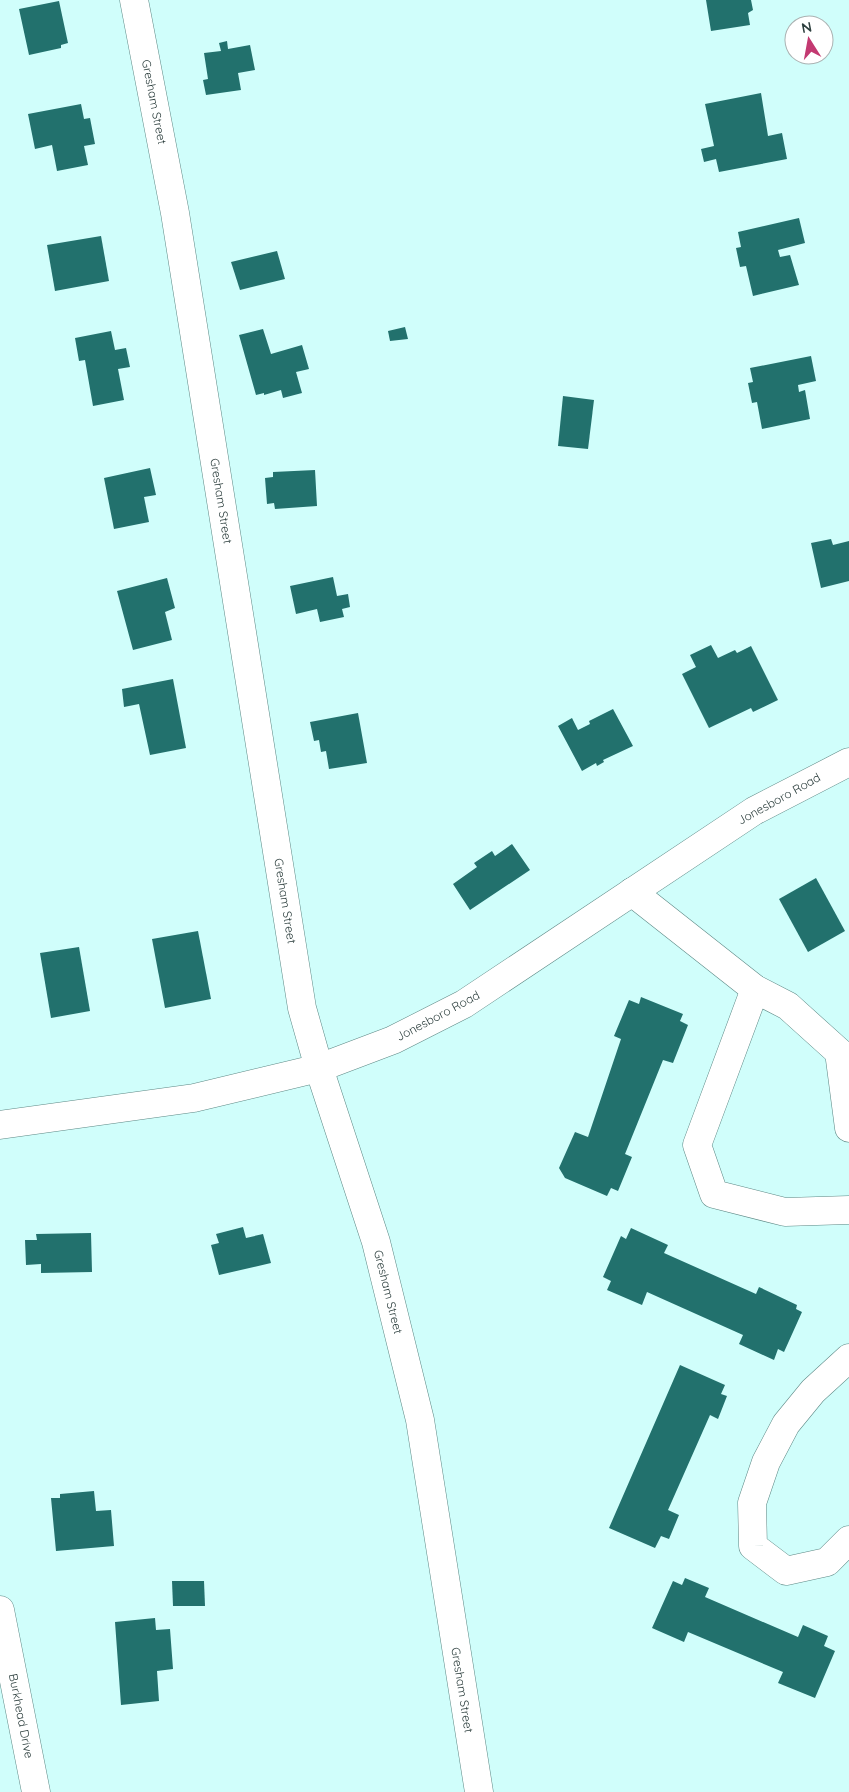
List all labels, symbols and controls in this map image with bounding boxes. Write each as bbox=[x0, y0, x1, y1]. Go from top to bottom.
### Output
north arrow bbox=[784, 15, 834, 65]
text: N bbox=[800, 17, 813, 37]
street label: Gresham Street bbox=[139, 58, 170, 146]
street label: Gresham Street bbox=[207, 457, 236, 545]
street label: Jonesboro Road bbox=[735, 770, 823, 828]
street label: Gresham Street bbox=[271, 857, 300, 945]
street label: Jonesboro Road bbox=[393, 987, 482, 1044]
street label: Gresham Street bbox=[371, 1248, 406, 1336]
street label: Gresham Street bbox=[448, 1646, 477, 1734]
street label: Burkhead Drive bbox=[6, 1672, 37, 1760]

